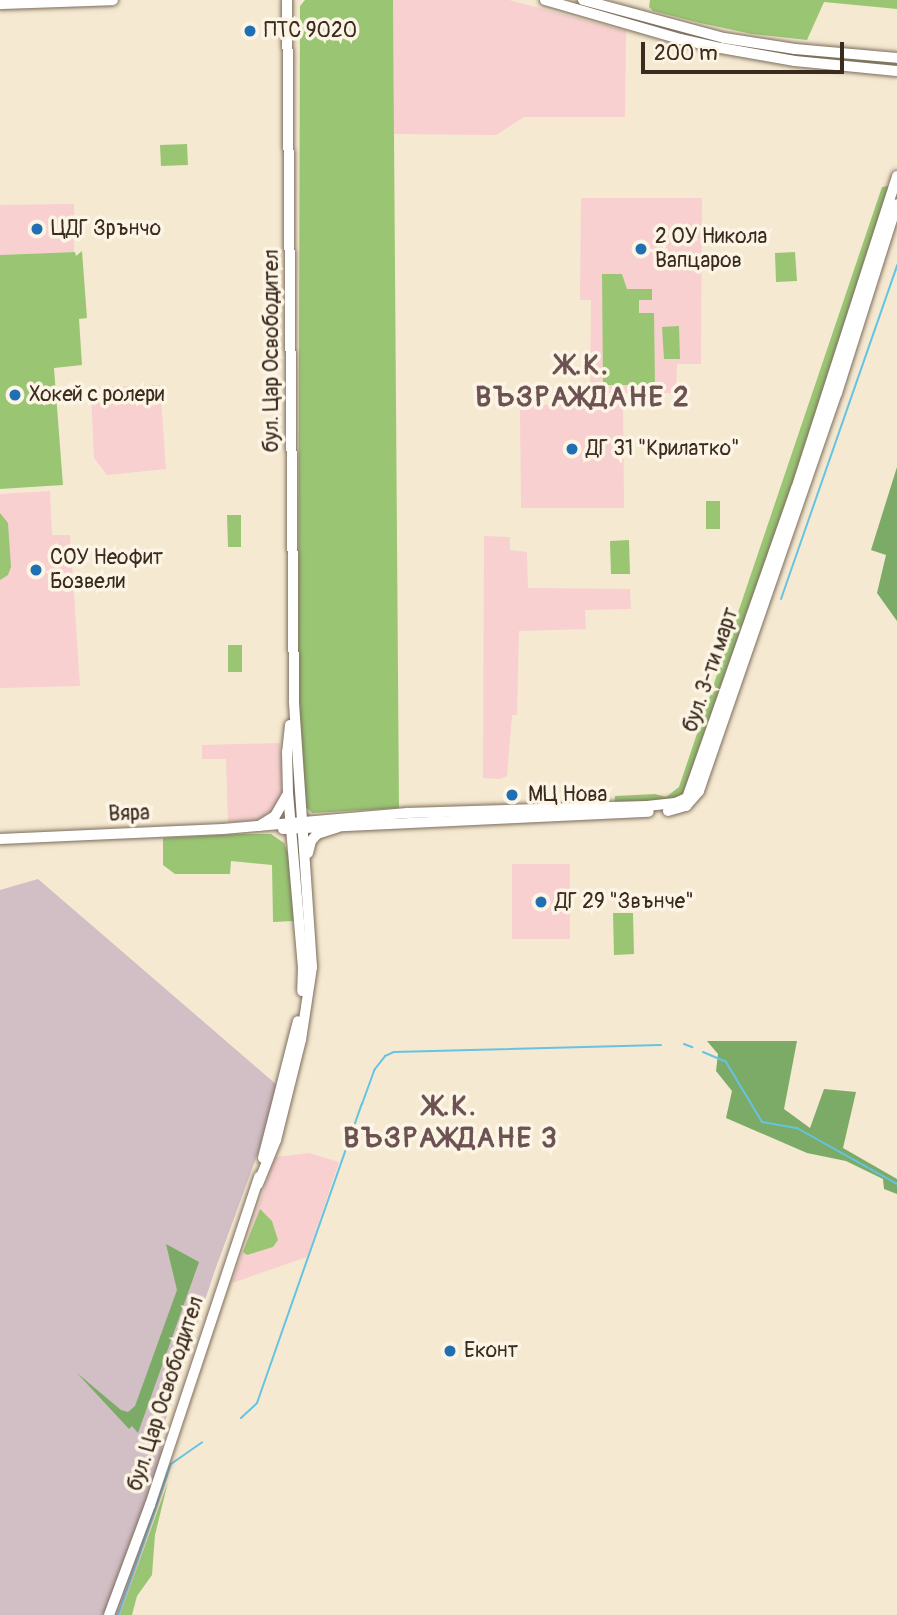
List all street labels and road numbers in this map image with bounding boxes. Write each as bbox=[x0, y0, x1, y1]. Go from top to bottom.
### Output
street label: бул. Цар Освободител bbox=[259, 249, 285, 453]
street label: бул. 3-ти март bbox=[678, 604, 744, 736]
street label: Вяра bbox=[108, 801, 150, 827]
street label: бул. Цар Освободител bbox=[123, 1293, 209, 1495]

